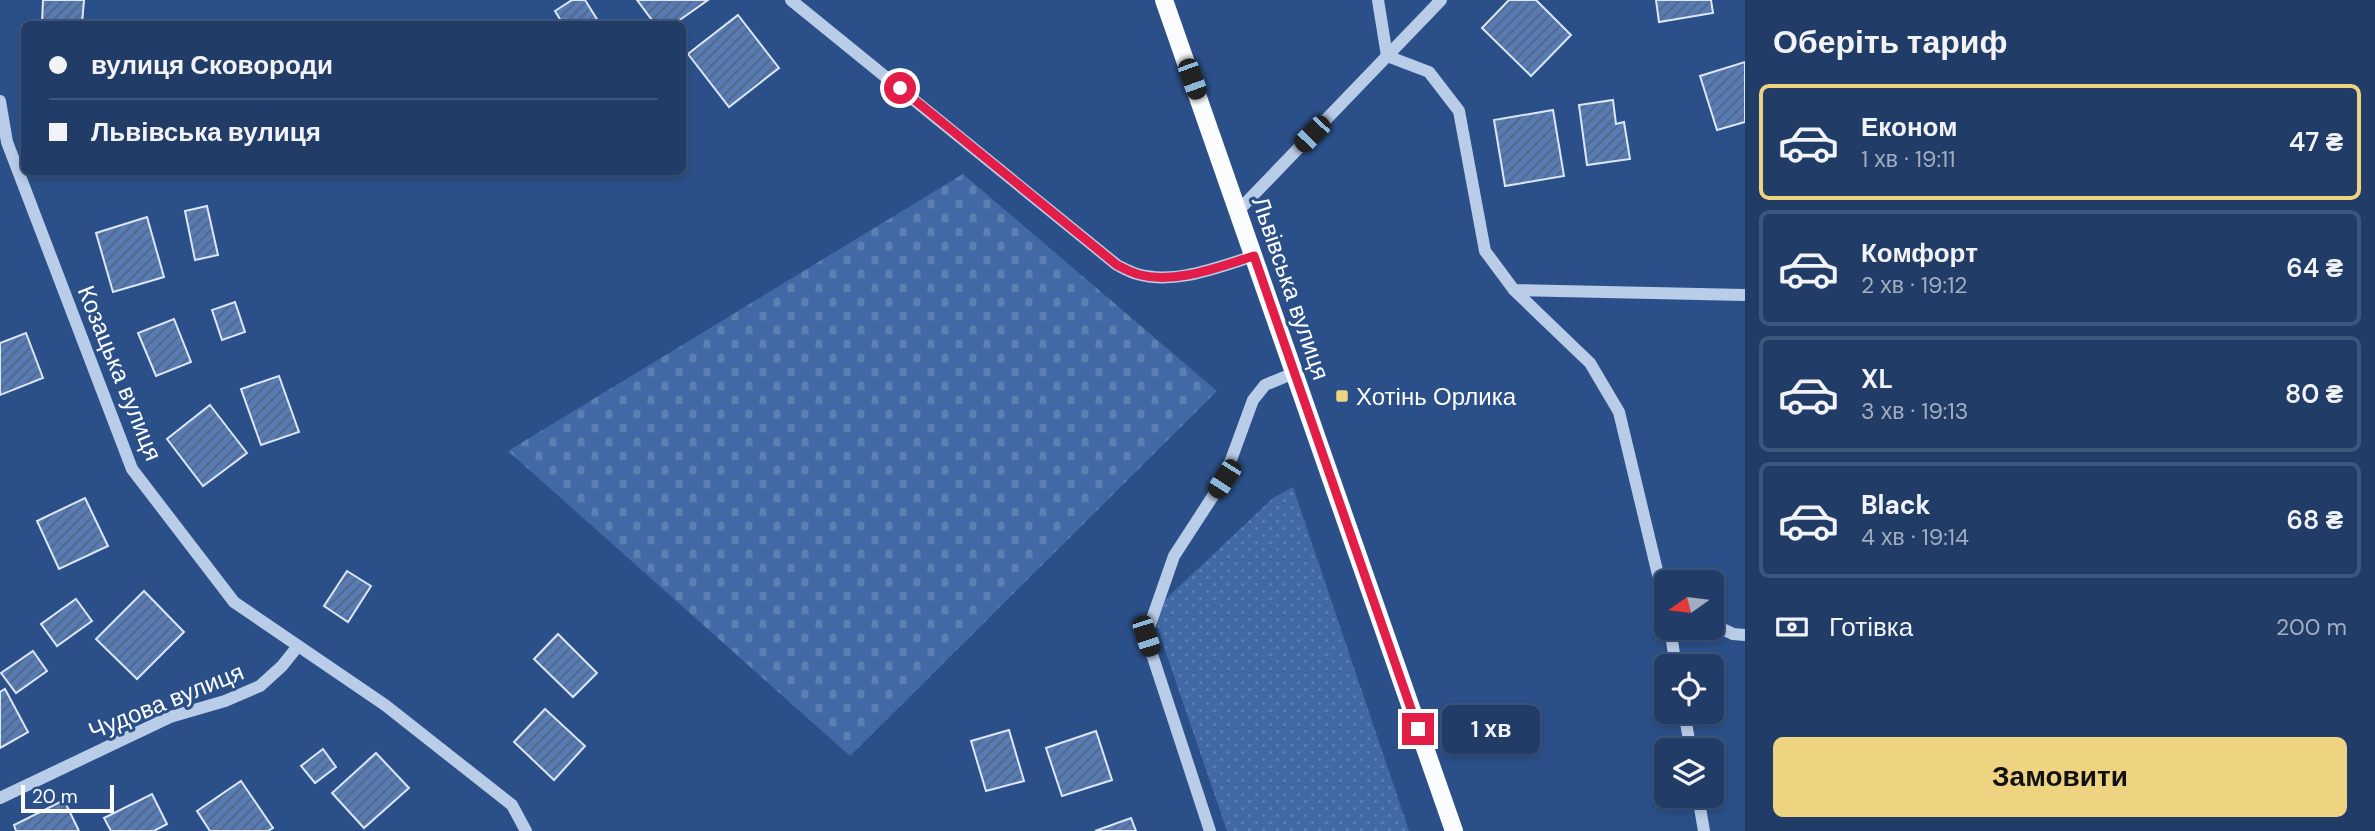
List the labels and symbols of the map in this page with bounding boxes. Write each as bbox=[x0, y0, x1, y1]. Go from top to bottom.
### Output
car bbox=[1175, 56, 1210, 102]
route start bbox=[884, 72, 916, 104]
car bbox=[1290, 112, 1335, 156]
street label: Львівська вулиця bbox=[1245, 192, 1337, 384]
street label: Козацька вулиця bbox=[71, 281, 169, 465]
place label: Хотінь Орлика bbox=[1356, 381, 1517, 412]
marker: Хотінь Орлика bbox=[1334, 388, 1350, 404]
car bbox=[1204, 456, 1245, 502]
north arrow bbox=[1654, 570, 1724, 640]
car bbox=[1130, 613, 1163, 659]
street label: Чудова вулиця bbox=[84, 656, 248, 746]
callout: 1 хв bbox=[1442, 704, 1540, 754]
route end bbox=[1402, 713, 1434, 745]
scale bar bbox=[21, 782, 114, 814]

